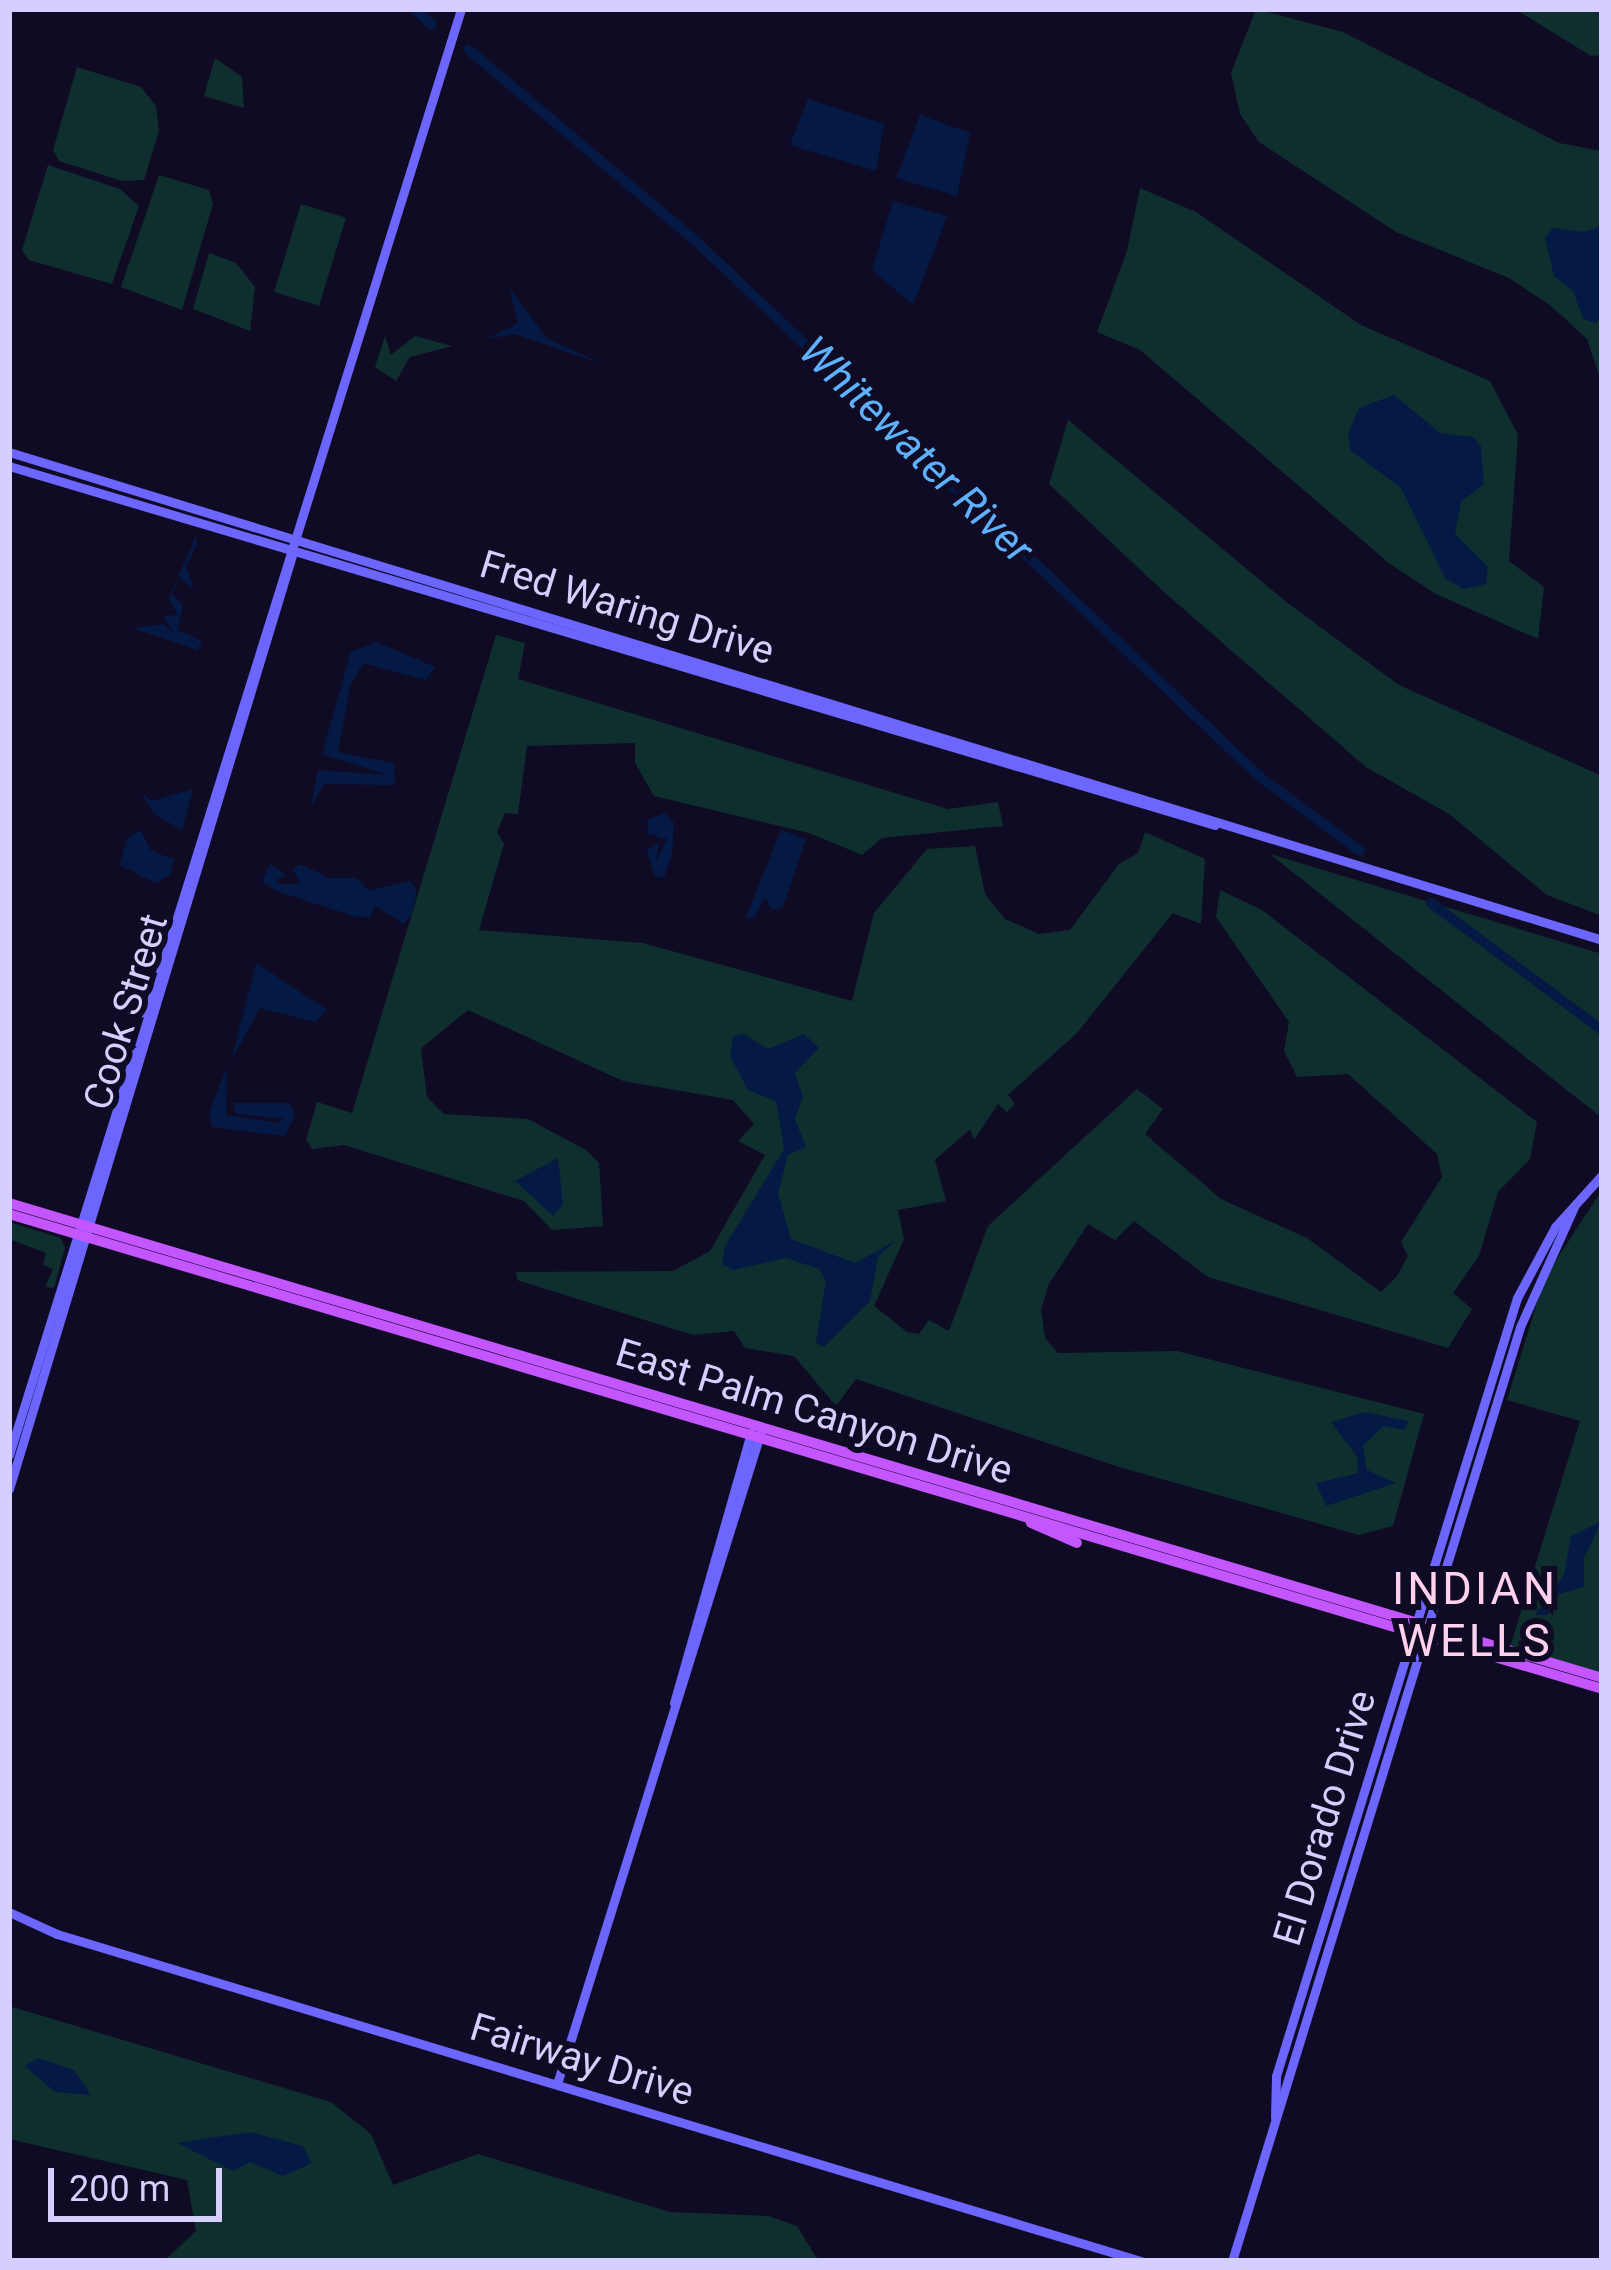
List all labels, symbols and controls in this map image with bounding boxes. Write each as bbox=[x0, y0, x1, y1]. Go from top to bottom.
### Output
water label: Whitewater River bbox=[789, 326, 1043, 574]
street label: Fred Waring Drive bbox=[474, 541, 780, 675]
street label: Cook Street bbox=[74, 908, 178, 1116]
street label: East Palm Canyon Drive bbox=[610, 1329, 1018, 1495]
district label: INDIAN WELLS bbox=[1392, 1562, 1558, 1668]
street label: El Dorado Drive bbox=[1264, 1685, 1386, 1951]
street label: Fairway Drive bbox=[465, 2004, 699, 2116]
scale bar bbox=[54, 2144, 228, 2218]
text: 200 m bbox=[69, 2168, 170, 2210]

